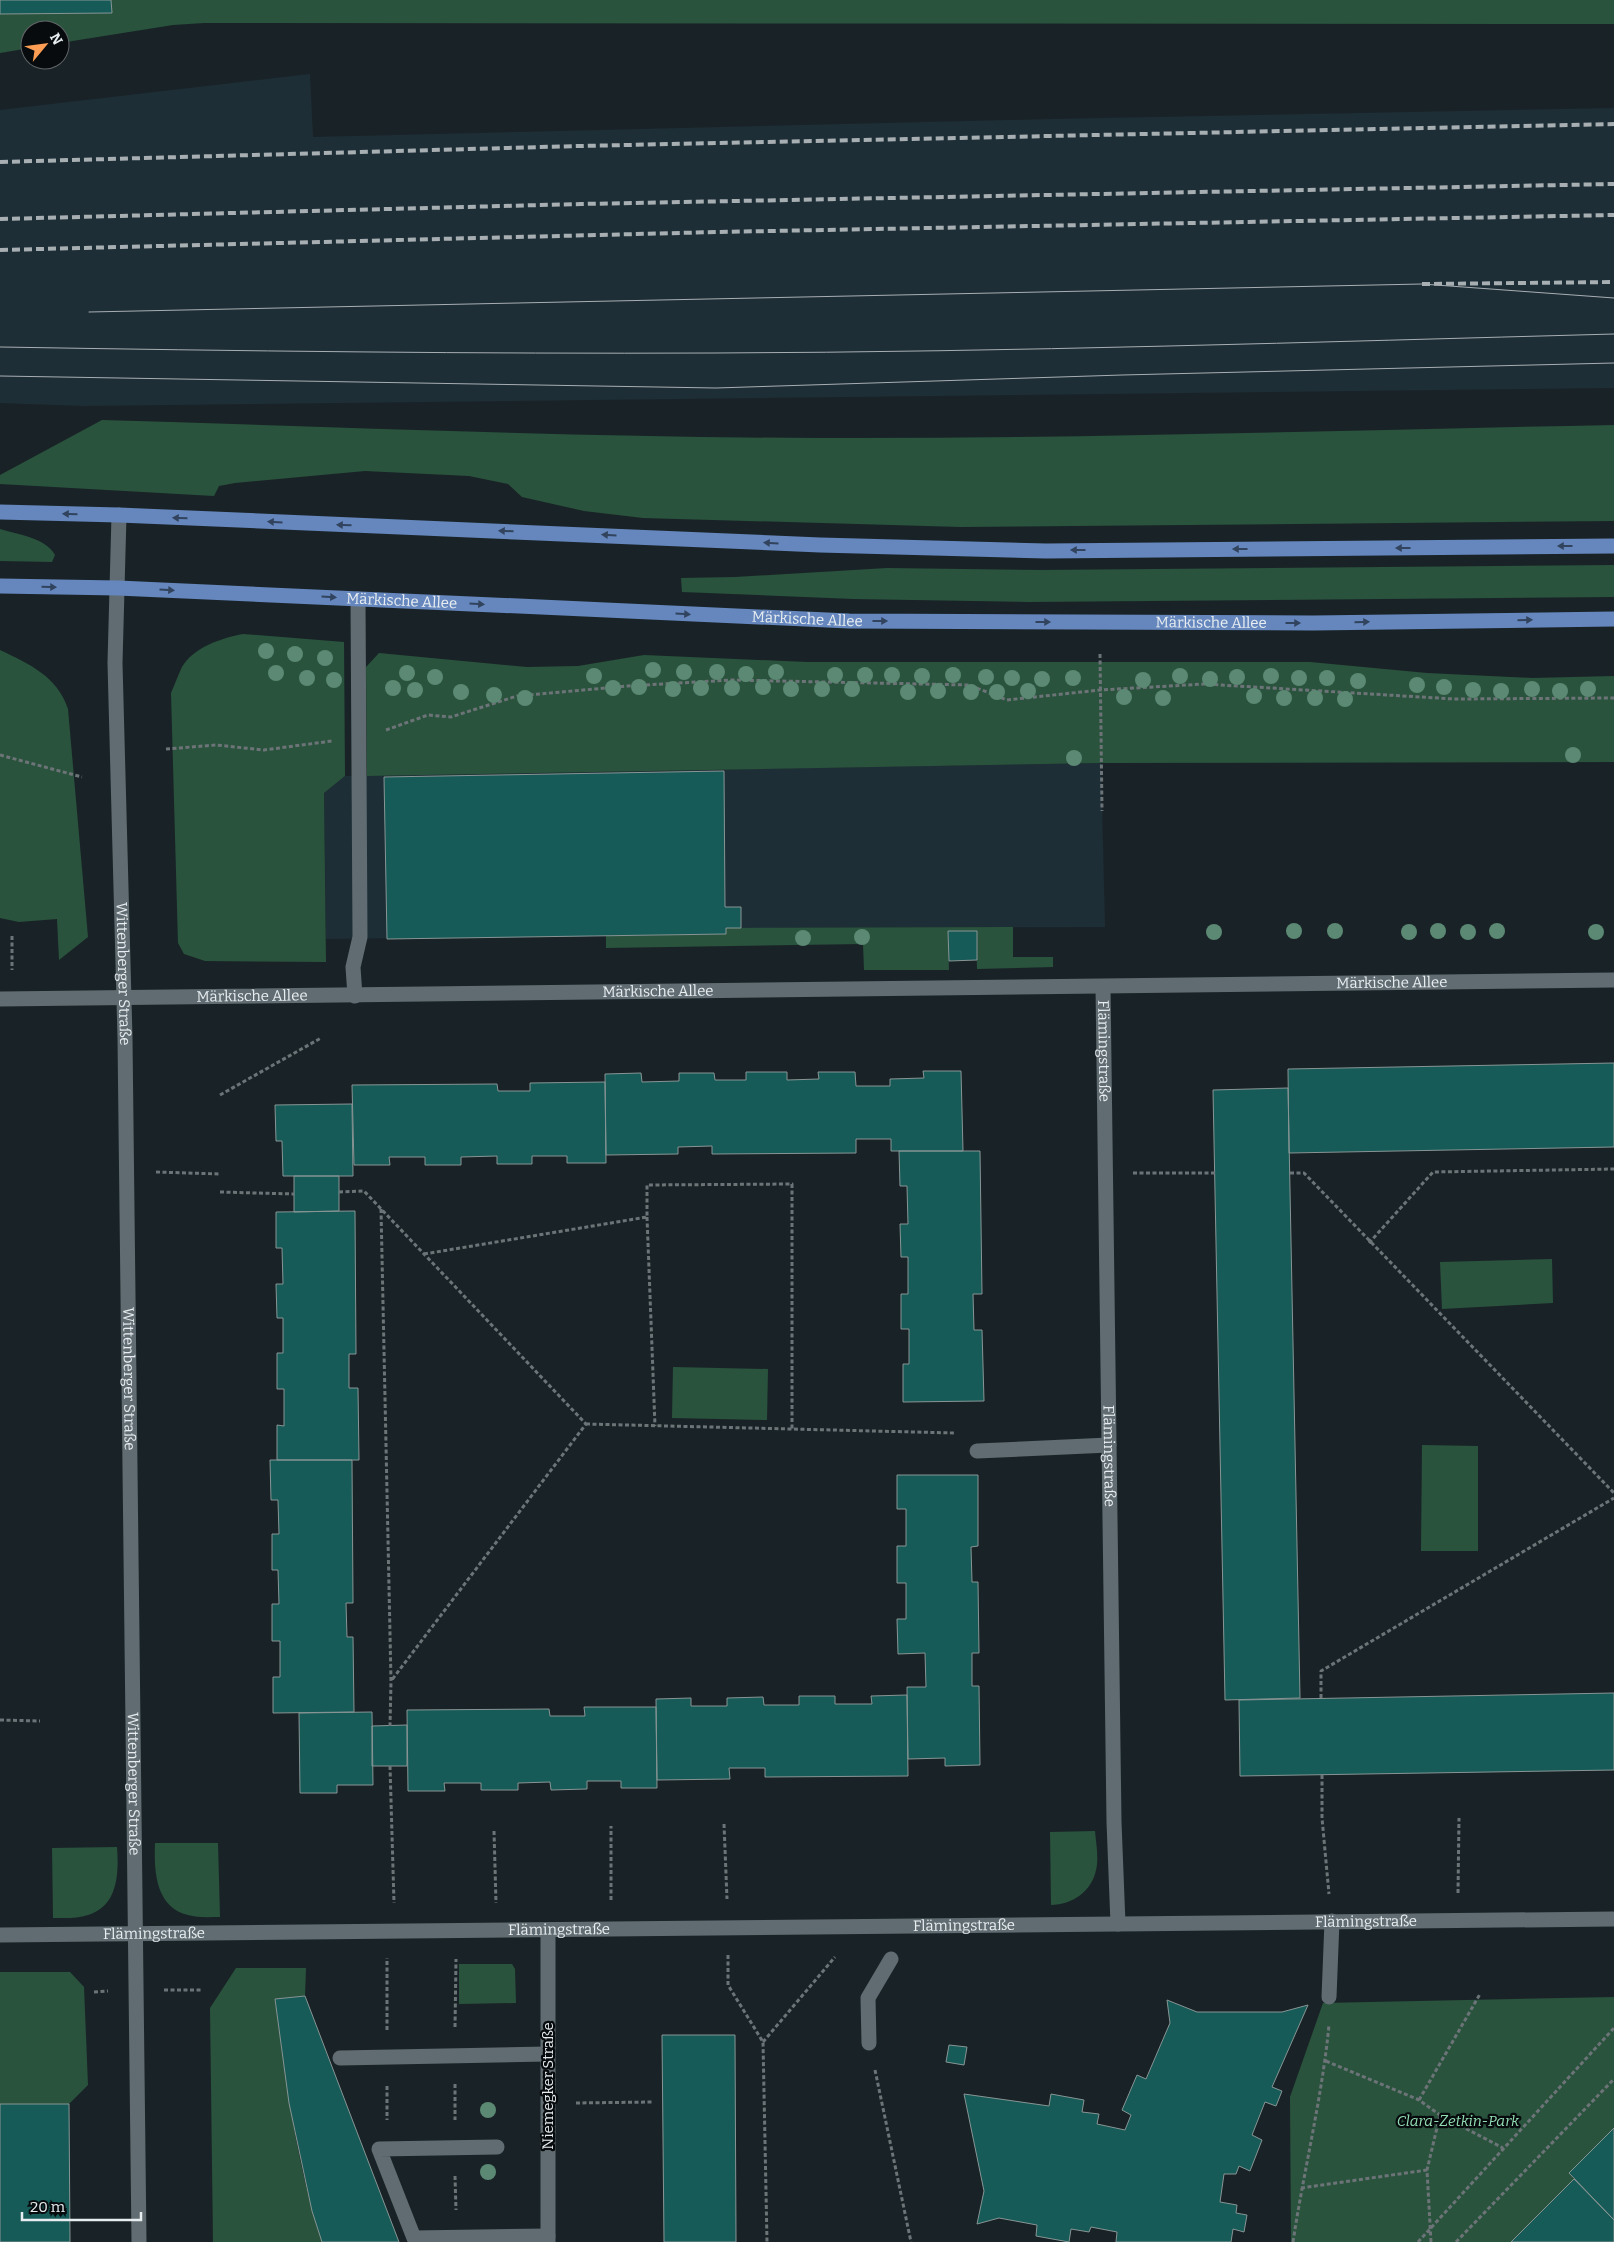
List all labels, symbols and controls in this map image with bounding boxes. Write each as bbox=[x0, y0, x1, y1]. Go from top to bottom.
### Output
north arrow bbox=[20, 20, 70, 70]
text: N bbox=[46, 30, 66, 48]
one-way arrow bbox=[62, 510, 78, 518]
one-way arrow bbox=[171, 513, 187, 521]
one-way arrow bbox=[267, 517, 283, 525]
one-way arrow bbox=[336, 521, 352, 529]
one-way arrow bbox=[498, 526, 514, 534]
one-way arrow bbox=[601, 531, 617, 539]
one-way arrow bbox=[763, 538, 779, 546]
one-way arrow bbox=[1557, 543, 1573, 551]
one-way arrow bbox=[1395, 544, 1411, 552]
one-way arrow bbox=[1232, 545, 1248, 553]
one-way arrow bbox=[1070, 547, 1086, 555]
one-way arrow bbox=[41, 583, 57, 591]
one-way arrow bbox=[159, 587, 175, 595]
street label: Märkische Allee bbox=[346, 589, 458, 612]
one-way arrow bbox=[321, 594, 337, 602]
one-way arrow bbox=[469, 601, 485, 609]
street label: Märkische Allee bbox=[751, 608, 863, 630]
one-way arrow bbox=[675, 610, 691, 618]
street label: Märkische Allee bbox=[1156, 613, 1267, 632]
one-way arrow bbox=[1517, 616, 1533, 624]
one-way arrow bbox=[872, 617, 888, 625]
one-way arrow bbox=[1035, 618, 1051, 626]
one-way arrow bbox=[1354, 618, 1370, 626]
one-way arrow bbox=[1285, 619, 1301, 627]
street label: Wittenberger Straße bbox=[112, 902, 134, 1046]
street label: Märkische Allee bbox=[1336, 973, 1448, 992]
street label: Märkische Allee bbox=[602, 982, 714, 1001]
street label: Märkische Allee bbox=[196, 986, 308, 1006]
street label: Flämingstraße bbox=[1094, 1000, 1114, 1102]
street label: Wittenberger Straße bbox=[119, 1307, 139, 1451]
street label: Flämingstraße bbox=[1100, 1405, 1119, 1507]
street label: Wittenberger Straße bbox=[124, 1712, 144, 1856]
street label: Flämingstraße bbox=[1315, 1912, 1417, 1931]
street label: Flämingstraße bbox=[913, 1916, 1015, 1935]
street label: Flämingstraße bbox=[508, 1920, 610, 1939]
street label: Flämingstraße bbox=[103, 1924, 205, 1943]
street label: Niemegker Straße bbox=[539, 2022, 557, 2150]
park label: Clara-Zetkin-Park bbox=[1397, 2112, 1520, 2130]
scale bar bbox=[22, 2190, 141, 2222]
text: 20 m bbox=[30, 2198, 66, 2216]

